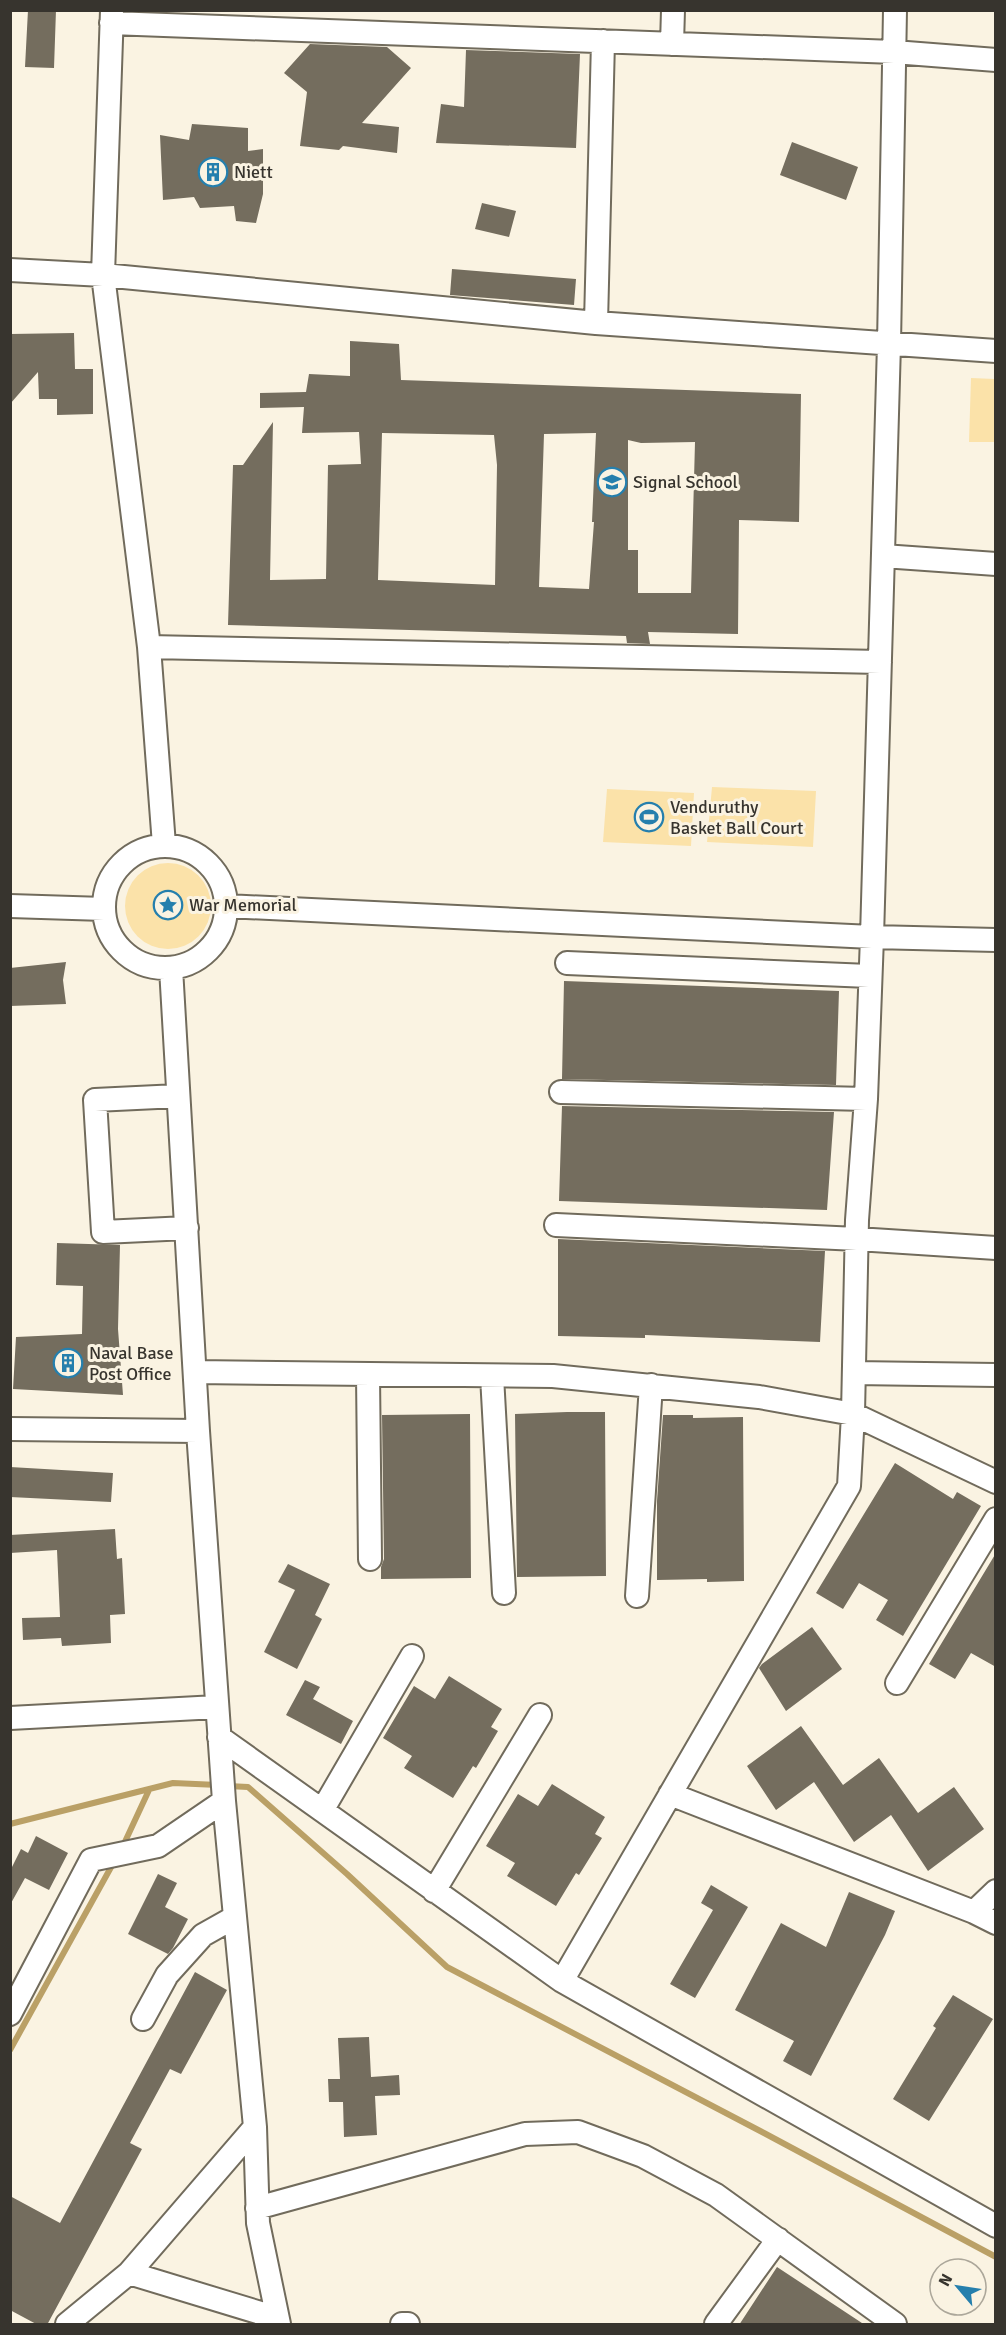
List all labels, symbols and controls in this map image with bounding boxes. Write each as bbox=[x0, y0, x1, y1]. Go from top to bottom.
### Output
building icon: Niett bbox=[197, 156, 229, 188]
place label: Niett bbox=[234, 161, 273, 183]
school or university icon: Signal School bbox=[596, 466, 628, 498]
place label: Signal School bbox=[633, 471, 738, 493]
place label: Venduruthy Basket Ball Court bbox=[670, 796, 803, 839]
sports icon: Venduruthy Basket Ball Court bbox=[633, 801, 665, 833]
place icon: War Memorial bbox=[152, 889, 184, 921]
place label: War Memorial bbox=[189, 894, 297, 916]
place label: Naval Base Post Office bbox=[89, 1342, 174, 1385]
building icon: Naval Base Post Office bbox=[52, 1347, 84, 1379]
north arrow bbox=[928, 2257, 988, 2317]
text: N bbox=[934, 2270, 957, 2290]

